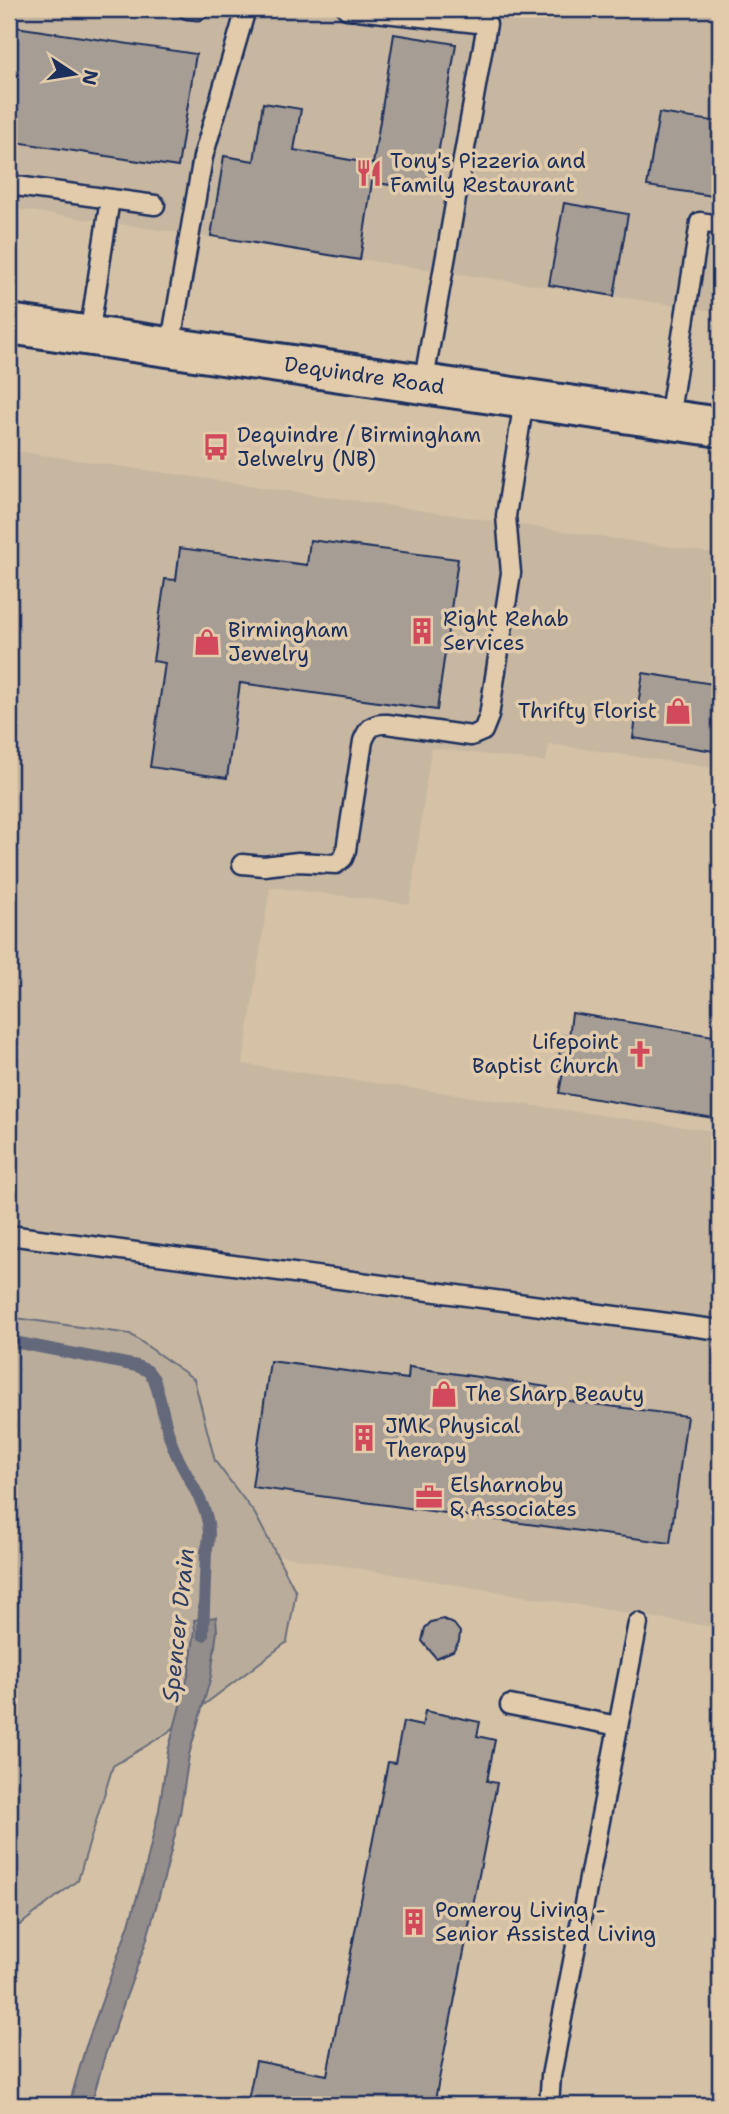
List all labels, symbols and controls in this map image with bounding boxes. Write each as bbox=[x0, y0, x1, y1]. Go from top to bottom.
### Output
north arrow bbox=[38, 38, 108, 108]
text: N bbox=[76, 67, 104, 87]
place label: Tony's Pizzeria and Family Restaurant bbox=[390, 147, 586, 199]
restaurant icon: Tony's Pizzeria and Family Restaurant bbox=[354, 158, 384, 188]
street label: Dequindre Road bbox=[282, 350, 446, 401]
place label: Dequindre / Birmingham Jelwelry (NB) bbox=[237, 421, 481, 473]
bus stop icon: Dequindre / Birmingham Jelwelry (NB) bbox=[201, 432, 231, 462]
place label: Right Rehab Services bbox=[443, 605, 569, 657]
place label: Birmingham Jewelry bbox=[228, 616, 348, 668]
building icon: Right Rehab Services bbox=[407, 616, 437, 646]
shop icon: Birmingham Jewelry bbox=[192, 627, 222, 657]
shop icon: Thrifty Florist bbox=[663, 696, 693, 726]
place label: Thrifty Florist bbox=[518, 697, 657, 725]
place label: Lifepoint Baptist Church bbox=[472, 1028, 619, 1080]
church icon: Lifepoint Baptist Church bbox=[625, 1039, 655, 1069]
shop icon: The Sharp Beauty bbox=[429, 1379, 459, 1409]
place label: The Sharp Beauty bbox=[465, 1380, 644, 1408]
place label: JMK Physical Therapy bbox=[385, 1412, 521, 1464]
building icon: JMK Physical Therapy bbox=[349, 1423, 379, 1453]
place label: Elsharnoby & Associates bbox=[450, 1471, 577, 1523]
office icon: Elsharnoby & Associates bbox=[414, 1482, 444, 1512]
water label: Spencer Drain bbox=[155, 1547, 201, 1703]
place label: Pomeroy Living - Senior Assisted Living bbox=[435, 1896, 656, 1948]
building icon: Pomeroy Living - Senior Assisted Living bbox=[399, 1907, 429, 1937]

